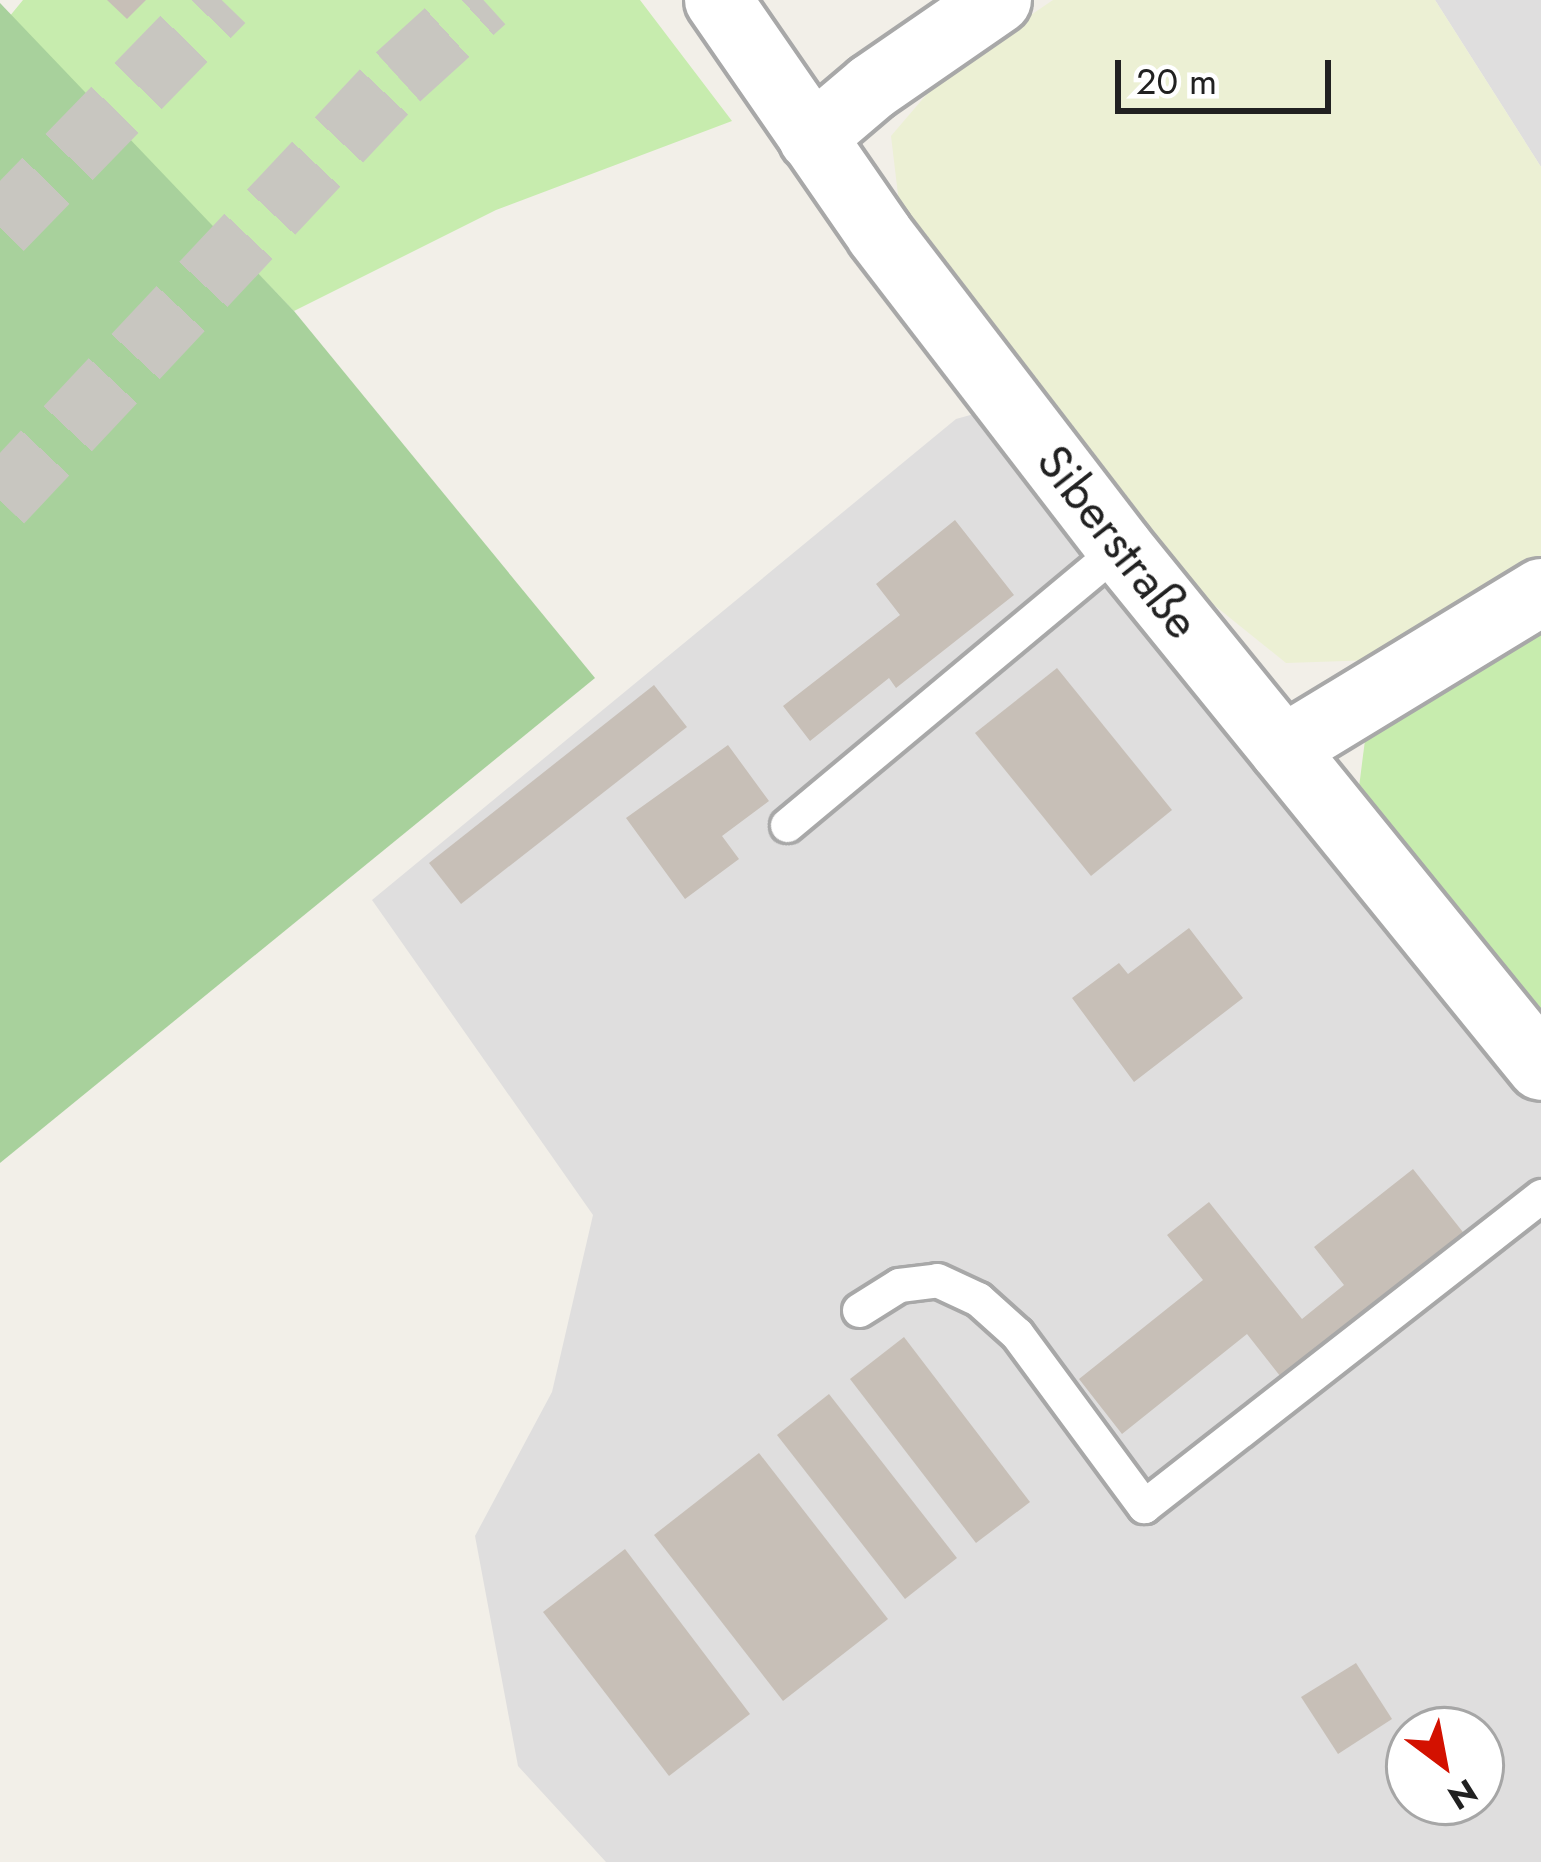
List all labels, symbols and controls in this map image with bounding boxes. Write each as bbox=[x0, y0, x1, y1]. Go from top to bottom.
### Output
scale bar bbox=[1121, 36, 1337, 110]
text: 20 m bbox=[1136, 55, 1217, 107]
street label: Siberstraße bbox=[1025, 434, 1211, 650]
north arrow bbox=[1385, 1706, 1505, 1826]
text: N bbox=[1439, 1768, 1486, 1821]

